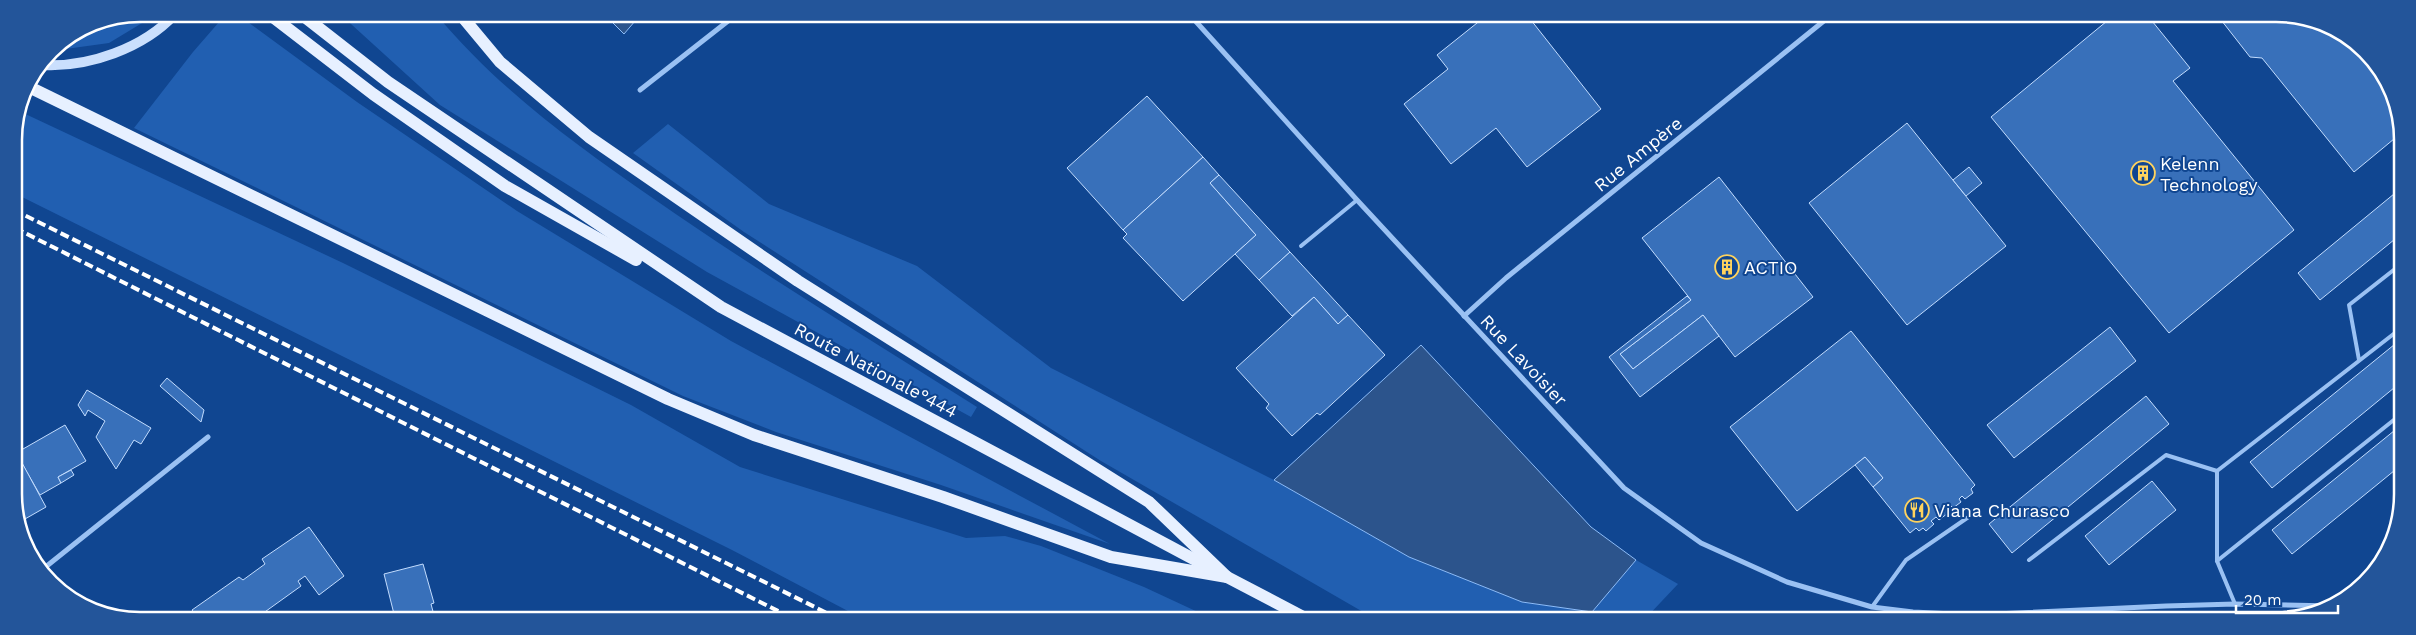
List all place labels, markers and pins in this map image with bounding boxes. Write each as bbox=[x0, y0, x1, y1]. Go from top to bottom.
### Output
place label: Kelenn Technology bbox=[2160, 153, 2258, 195]
building icon: Kelenn Technology bbox=[2130, 160, 2156, 186]
building icon: ACTIO bbox=[1714, 254, 1740, 280]
place label: ACTIO bbox=[1744, 257, 1798, 278]
restaurant icon: Viana Churasco bbox=[1904, 497, 1930, 523]
place label: Viana Churasco bbox=[1934, 500, 2070, 521]

